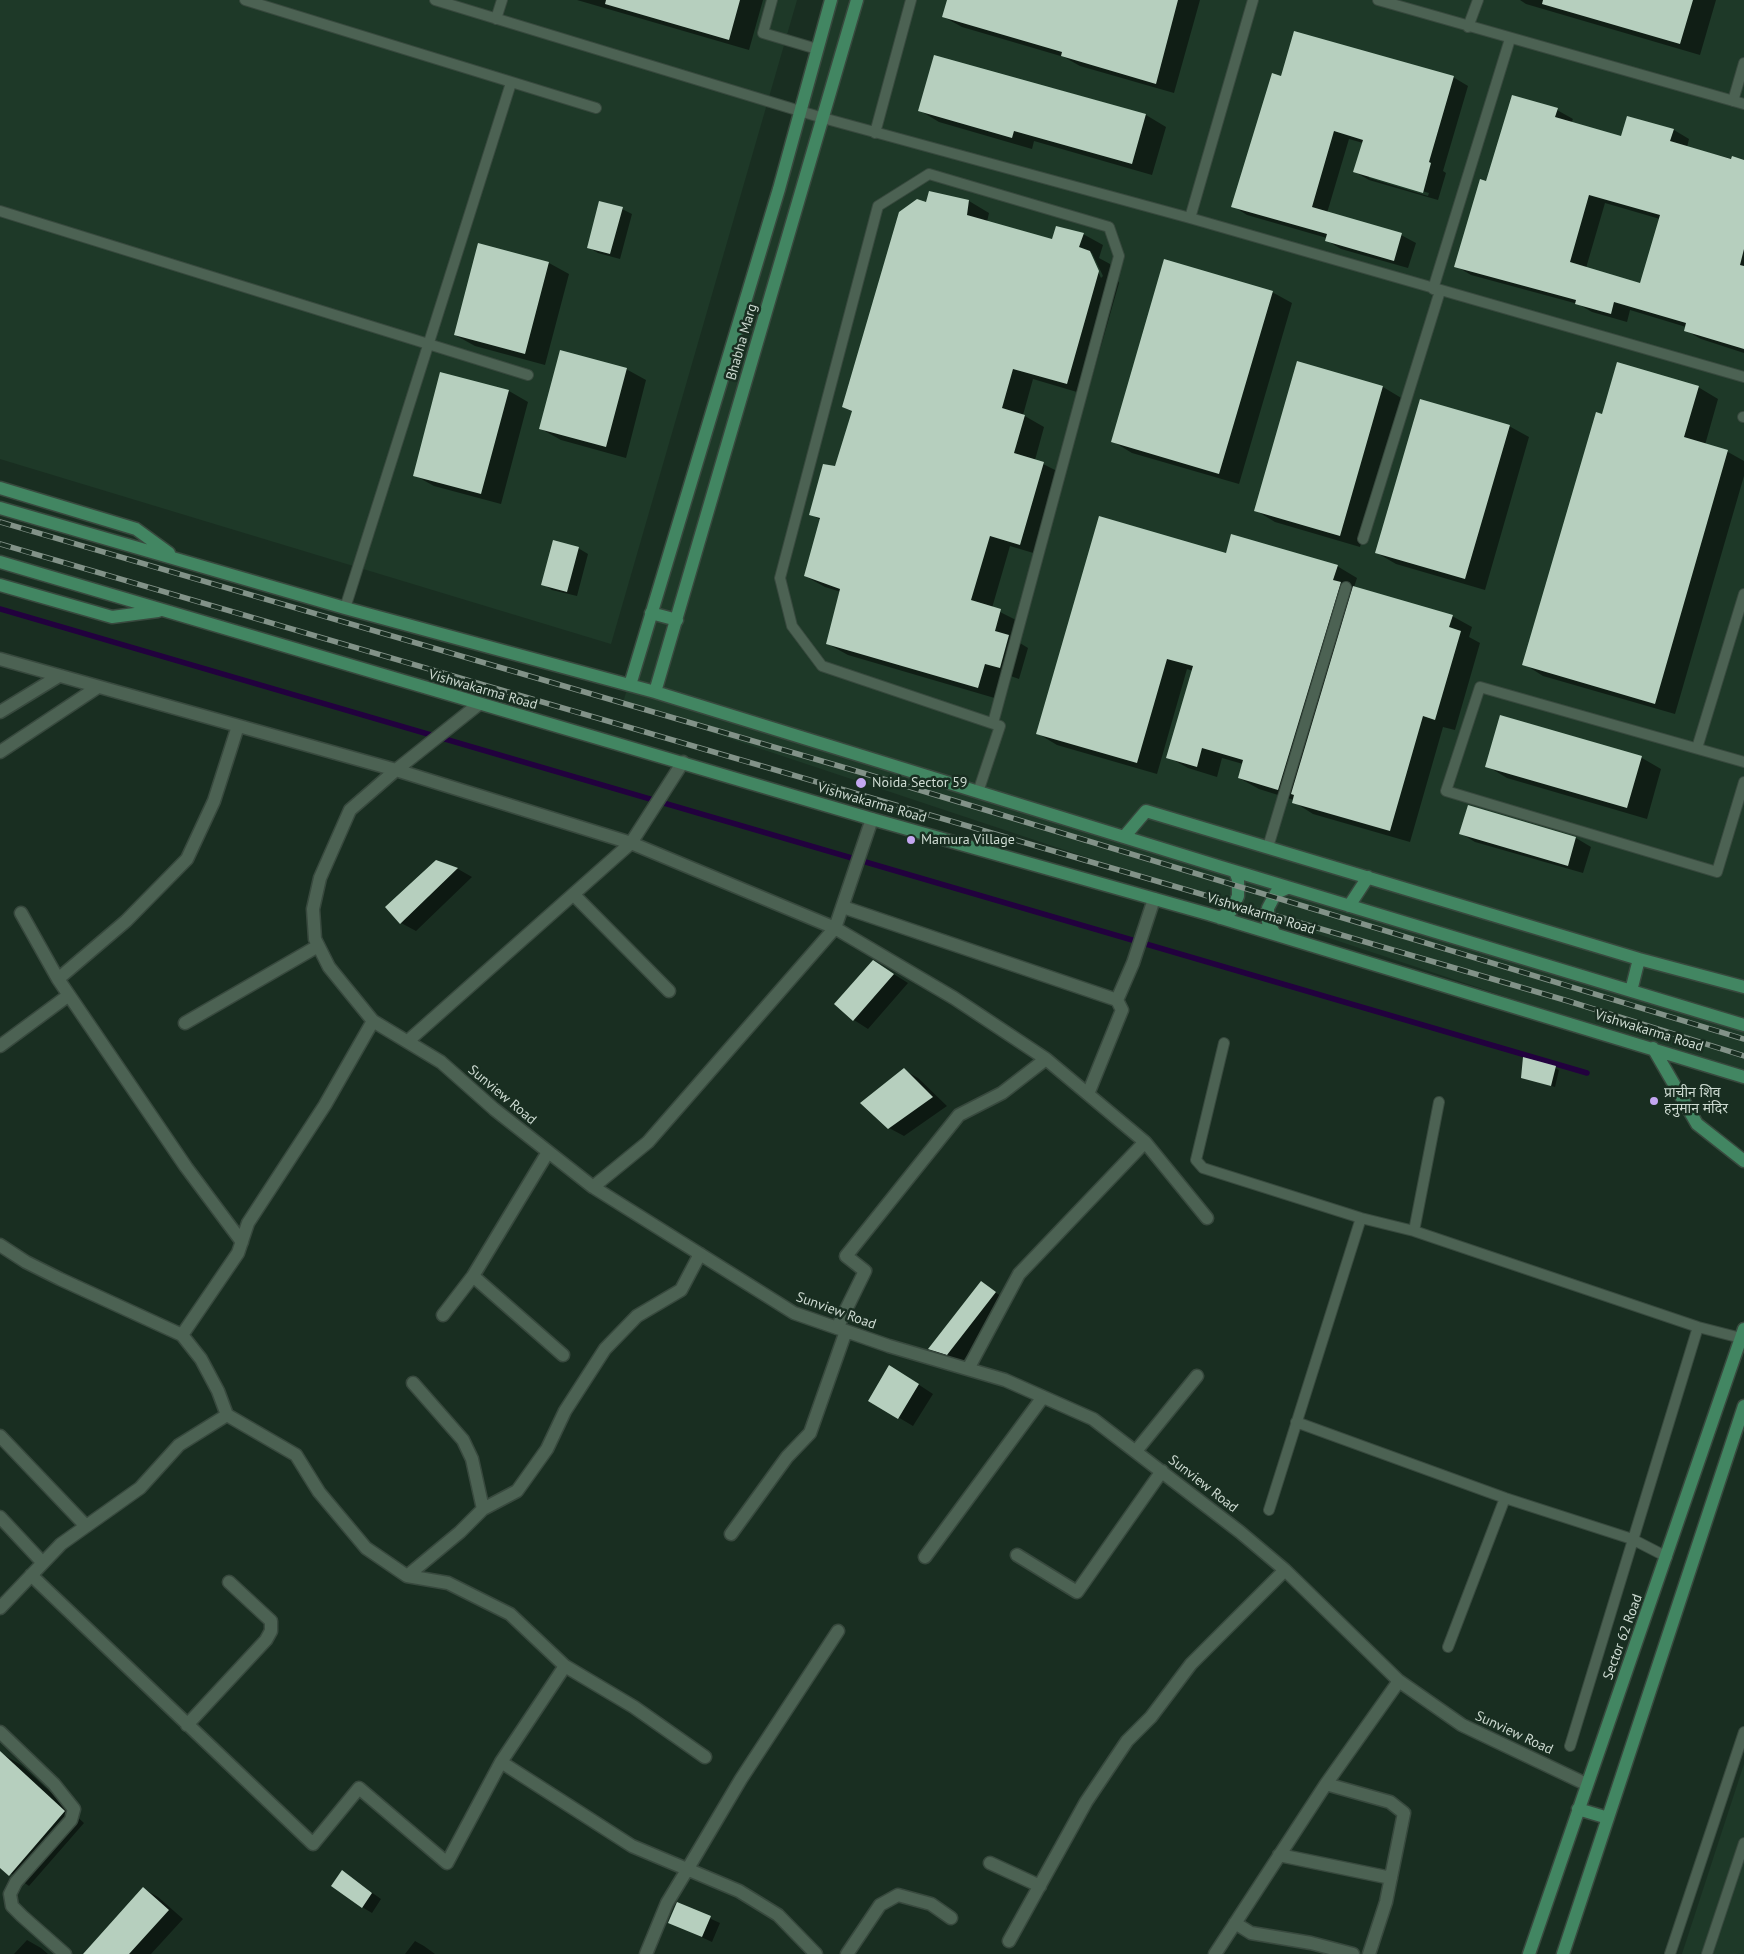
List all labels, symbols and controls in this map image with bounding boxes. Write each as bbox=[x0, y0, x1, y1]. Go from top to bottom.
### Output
street label: Bhabha Marg bbox=[723, 302, 761, 382]
street label: Vishwakarma Road bbox=[427, 666, 539, 714]
place label: Noida Sector 59 bbox=[872, 775, 967, 791]
marker: Noida Sector 59 bbox=[854, 776, 868, 790]
street label: Vishwakarma Road bbox=[816, 779, 928, 827]
place label: Mamura Village bbox=[921, 832, 1015, 848]
marker: Mamura Village bbox=[905, 834, 917, 846]
street label: Vishwakarma Road bbox=[1205, 890, 1317, 938]
street label: Vishwakarma Road bbox=[1593, 1007, 1705, 1055]
street label: Sunview Road bbox=[465, 1062, 539, 1128]
place label: प्राचीन शिव हनुमान मंदिर bbox=[1664, 1085, 1728, 1118]
marker: प्राचीन शिव हनुमान मंदिर bbox=[1648, 1095, 1660, 1107]
street label: Sunview Road bbox=[794, 1289, 878, 1333]
street label: Sunview Road bbox=[1165, 1452, 1241, 1516]
street label: Sector 62 Road bbox=[1600, 1592, 1646, 1682]
street label: Sunview Road bbox=[1472, 1708, 1556, 1758]

